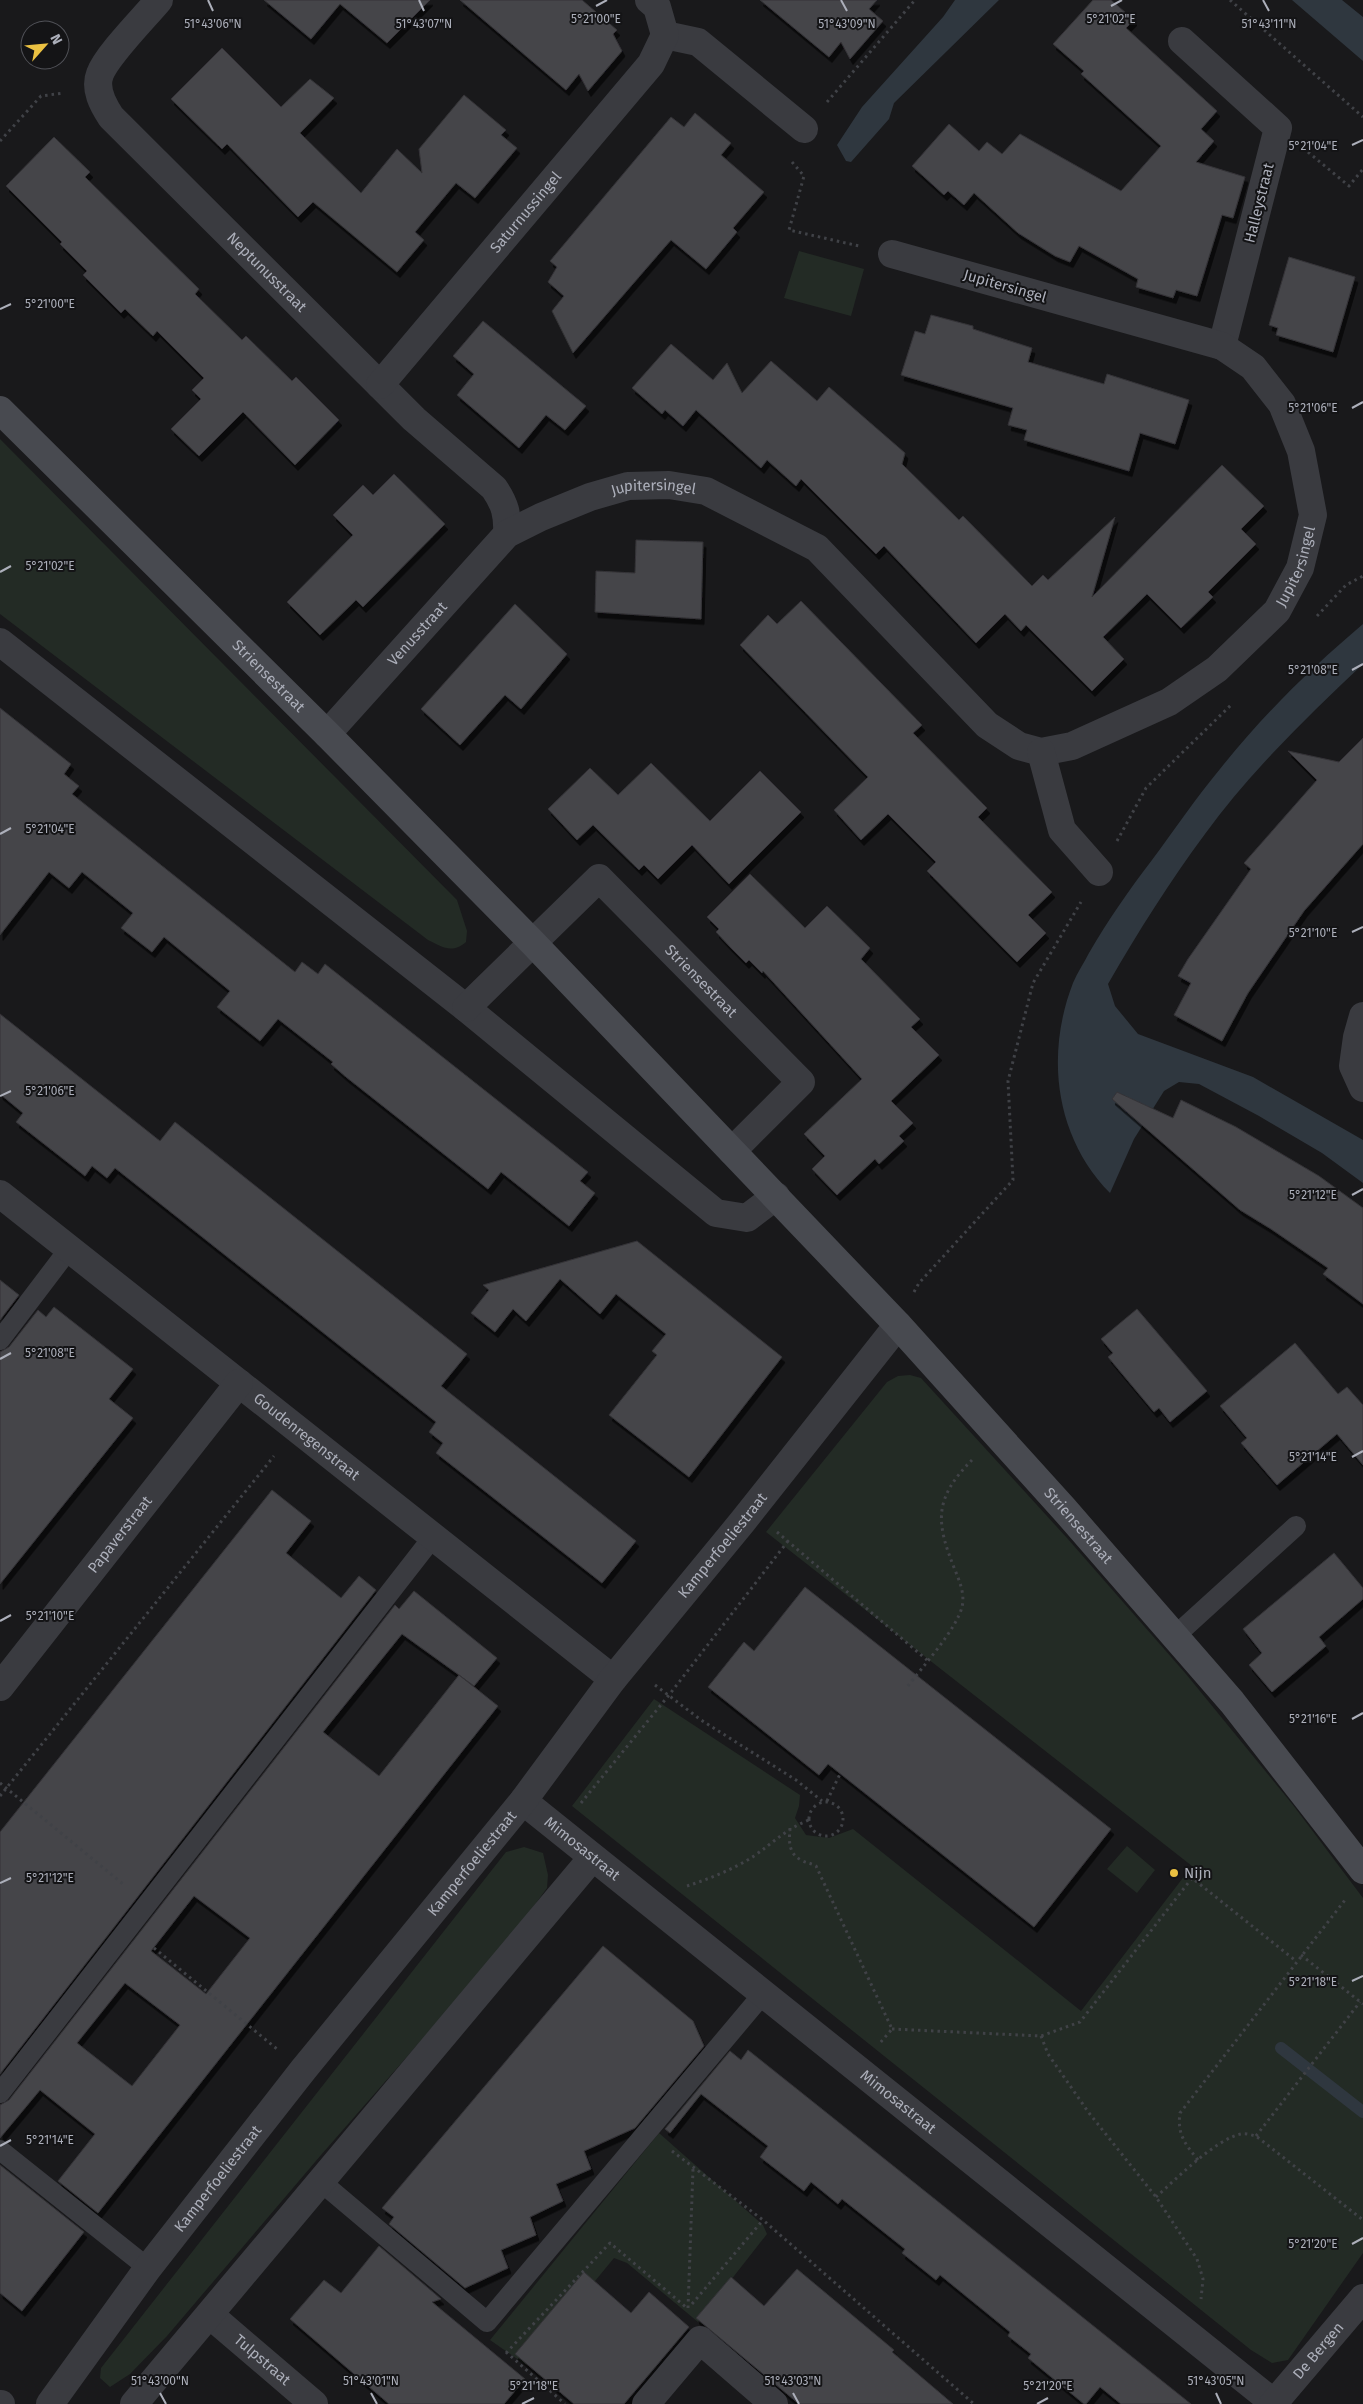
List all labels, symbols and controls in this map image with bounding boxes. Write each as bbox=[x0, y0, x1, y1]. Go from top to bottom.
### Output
text: 5°21'00"E bbox=[571, 12, 621, 26]
text: 5°21'02"E bbox=[1086, 12, 1136, 26]
text: 51°43'06"N bbox=[184, 17, 242, 31]
text: 51°43'07"N bbox=[396, 17, 452, 31]
text: 51°43'09"N bbox=[818, 17, 876, 31]
text: 51°43'11"N bbox=[1242, 17, 1296, 31]
north arrow bbox=[20, 20, 70, 70]
text: N bbox=[46, 31, 66, 47]
text: 5°21'04"E bbox=[1288, 139, 1338, 153]
street label: Halleystraat bbox=[1240, 161, 1278, 245]
street label: Saturnussingel bbox=[486, 168, 566, 257]
street label: Neptunusstraat bbox=[223, 229, 311, 316]
street label: Jupitersingel bbox=[961, 266, 1049, 307]
text: 5°21'00"E bbox=[25, 297, 75, 311]
text: 5°21'06"E bbox=[1288, 401, 1338, 415]
street label: Jupitersingel bbox=[609, 476, 698, 499]
street label: Jupitersingel bbox=[1272, 524, 1319, 610]
text: 5°21'02"E bbox=[25, 559, 75, 573]
street label: Venusstraat bbox=[384, 597, 451, 669]
street label: Striensestraat bbox=[228, 636, 309, 716]
text: 5°21'08"E bbox=[1288, 663, 1338, 677]
text: 5°21'04"E bbox=[25, 822, 75, 836]
text: 5°21'10"E bbox=[1289, 926, 1337, 940]
street label: Striensestraat bbox=[661, 941, 741, 1022]
text: 5°21'06"E bbox=[25, 1084, 75, 1098]
text: 5°21'12"E bbox=[1289, 1188, 1337, 1202]
text: 5°21'08"E bbox=[25, 1346, 75, 1360]
street label: Goudenregenstraat bbox=[250, 1389, 364, 1484]
text: 5°21'14"E bbox=[1289, 1450, 1337, 1464]
street label: Striensestraat bbox=[1040, 1484, 1117, 1568]
street label: Kamperfoeliestraat bbox=[674, 1489, 771, 1602]
street label: Papaverstraat bbox=[84, 1492, 156, 1577]
text: 5°21'10"E bbox=[26, 1609, 74, 1623]
text: 5°21'16"E bbox=[1289, 1712, 1337, 1726]
street label: Kamperfoeliestraat bbox=[424, 1807, 521, 1920]
street label: Mimosastraat bbox=[541, 1813, 624, 1885]
place label: Nijn bbox=[1184, 1864, 1211, 1882]
marker: Nijn bbox=[1168, 1867, 1180, 1879]
text: 5°21'12"E bbox=[26, 1871, 74, 1885]
text: 5°21'18"E bbox=[1289, 1975, 1337, 1989]
street label: Mimosastraat bbox=[857, 2066, 940, 2138]
street label: Kamperfoeliestraat bbox=[171, 2121, 266, 2236]
text: 5°21'14"E bbox=[26, 2133, 74, 2147]
text: 5°21'20"E bbox=[1288, 2237, 1338, 2251]
street label: De Bergen bbox=[1289, 2318, 1348, 2383]
street label: Tulpstraat bbox=[231, 2331, 295, 2389]
text: 51°43'00"N bbox=[131, 2374, 189, 2388]
text: 51°43'01"N bbox=[343, 2374, 399, 2388]
text: 51°43'03"N bbox=[764, 2374, 822, 2388]
text: 51°43'05"N bbox=[1188, 2374, 1244, 2388]
text: 5°21'18"E bbox=[510, 2379, 558, 2393]
text: 5°21'20"E bbox=[1023, 2379, 1073, 2393]

